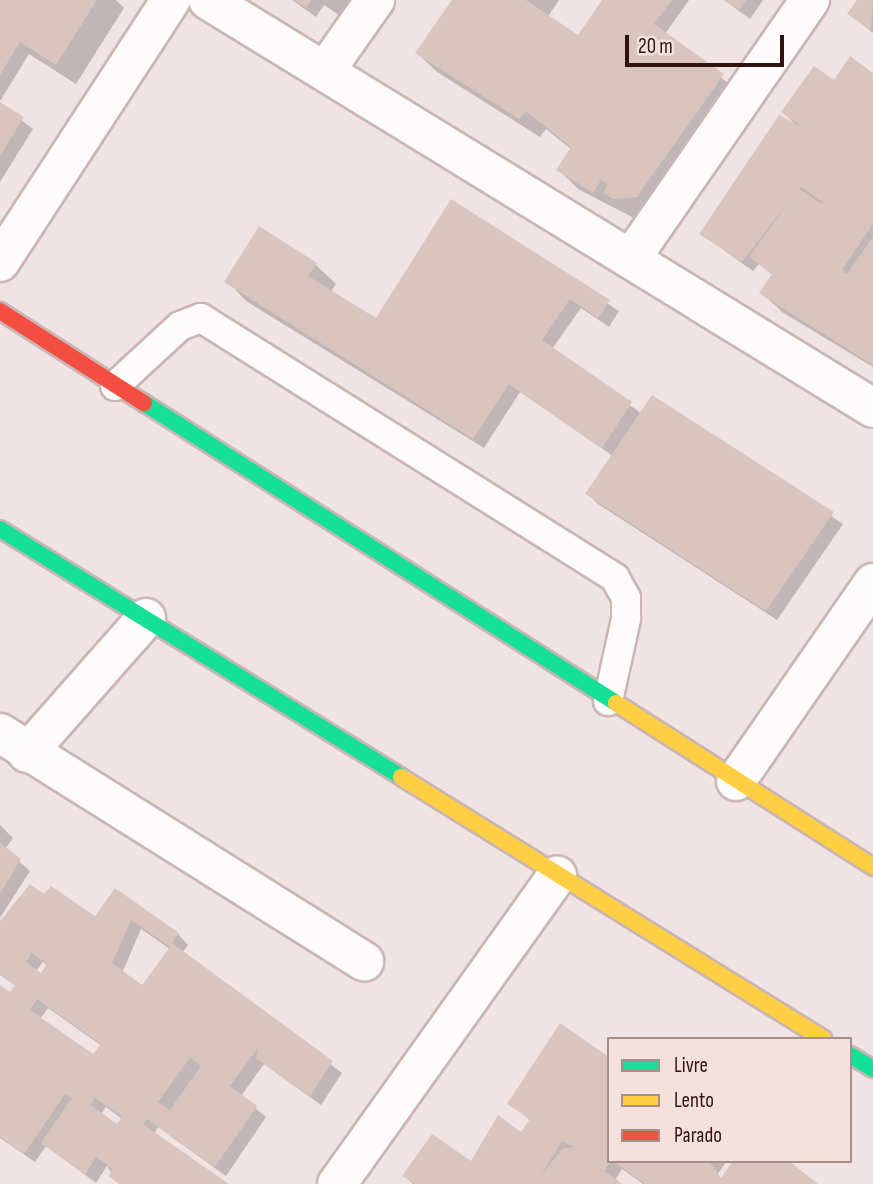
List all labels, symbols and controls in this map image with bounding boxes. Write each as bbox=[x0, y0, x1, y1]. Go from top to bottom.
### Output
scale bar bbox=[628, 21, 787, 65]
text: 20 m bbox=[638, 34, 673, 59]
legend bbox=[607, 1037, 852, 1163]
text: Livre bbox=[674, 1053, 708, 1078]
text: Lento bbox=[674, 1088, 714, 1113]
text: Parado bbox=[674, 1123, 722, 1148]

